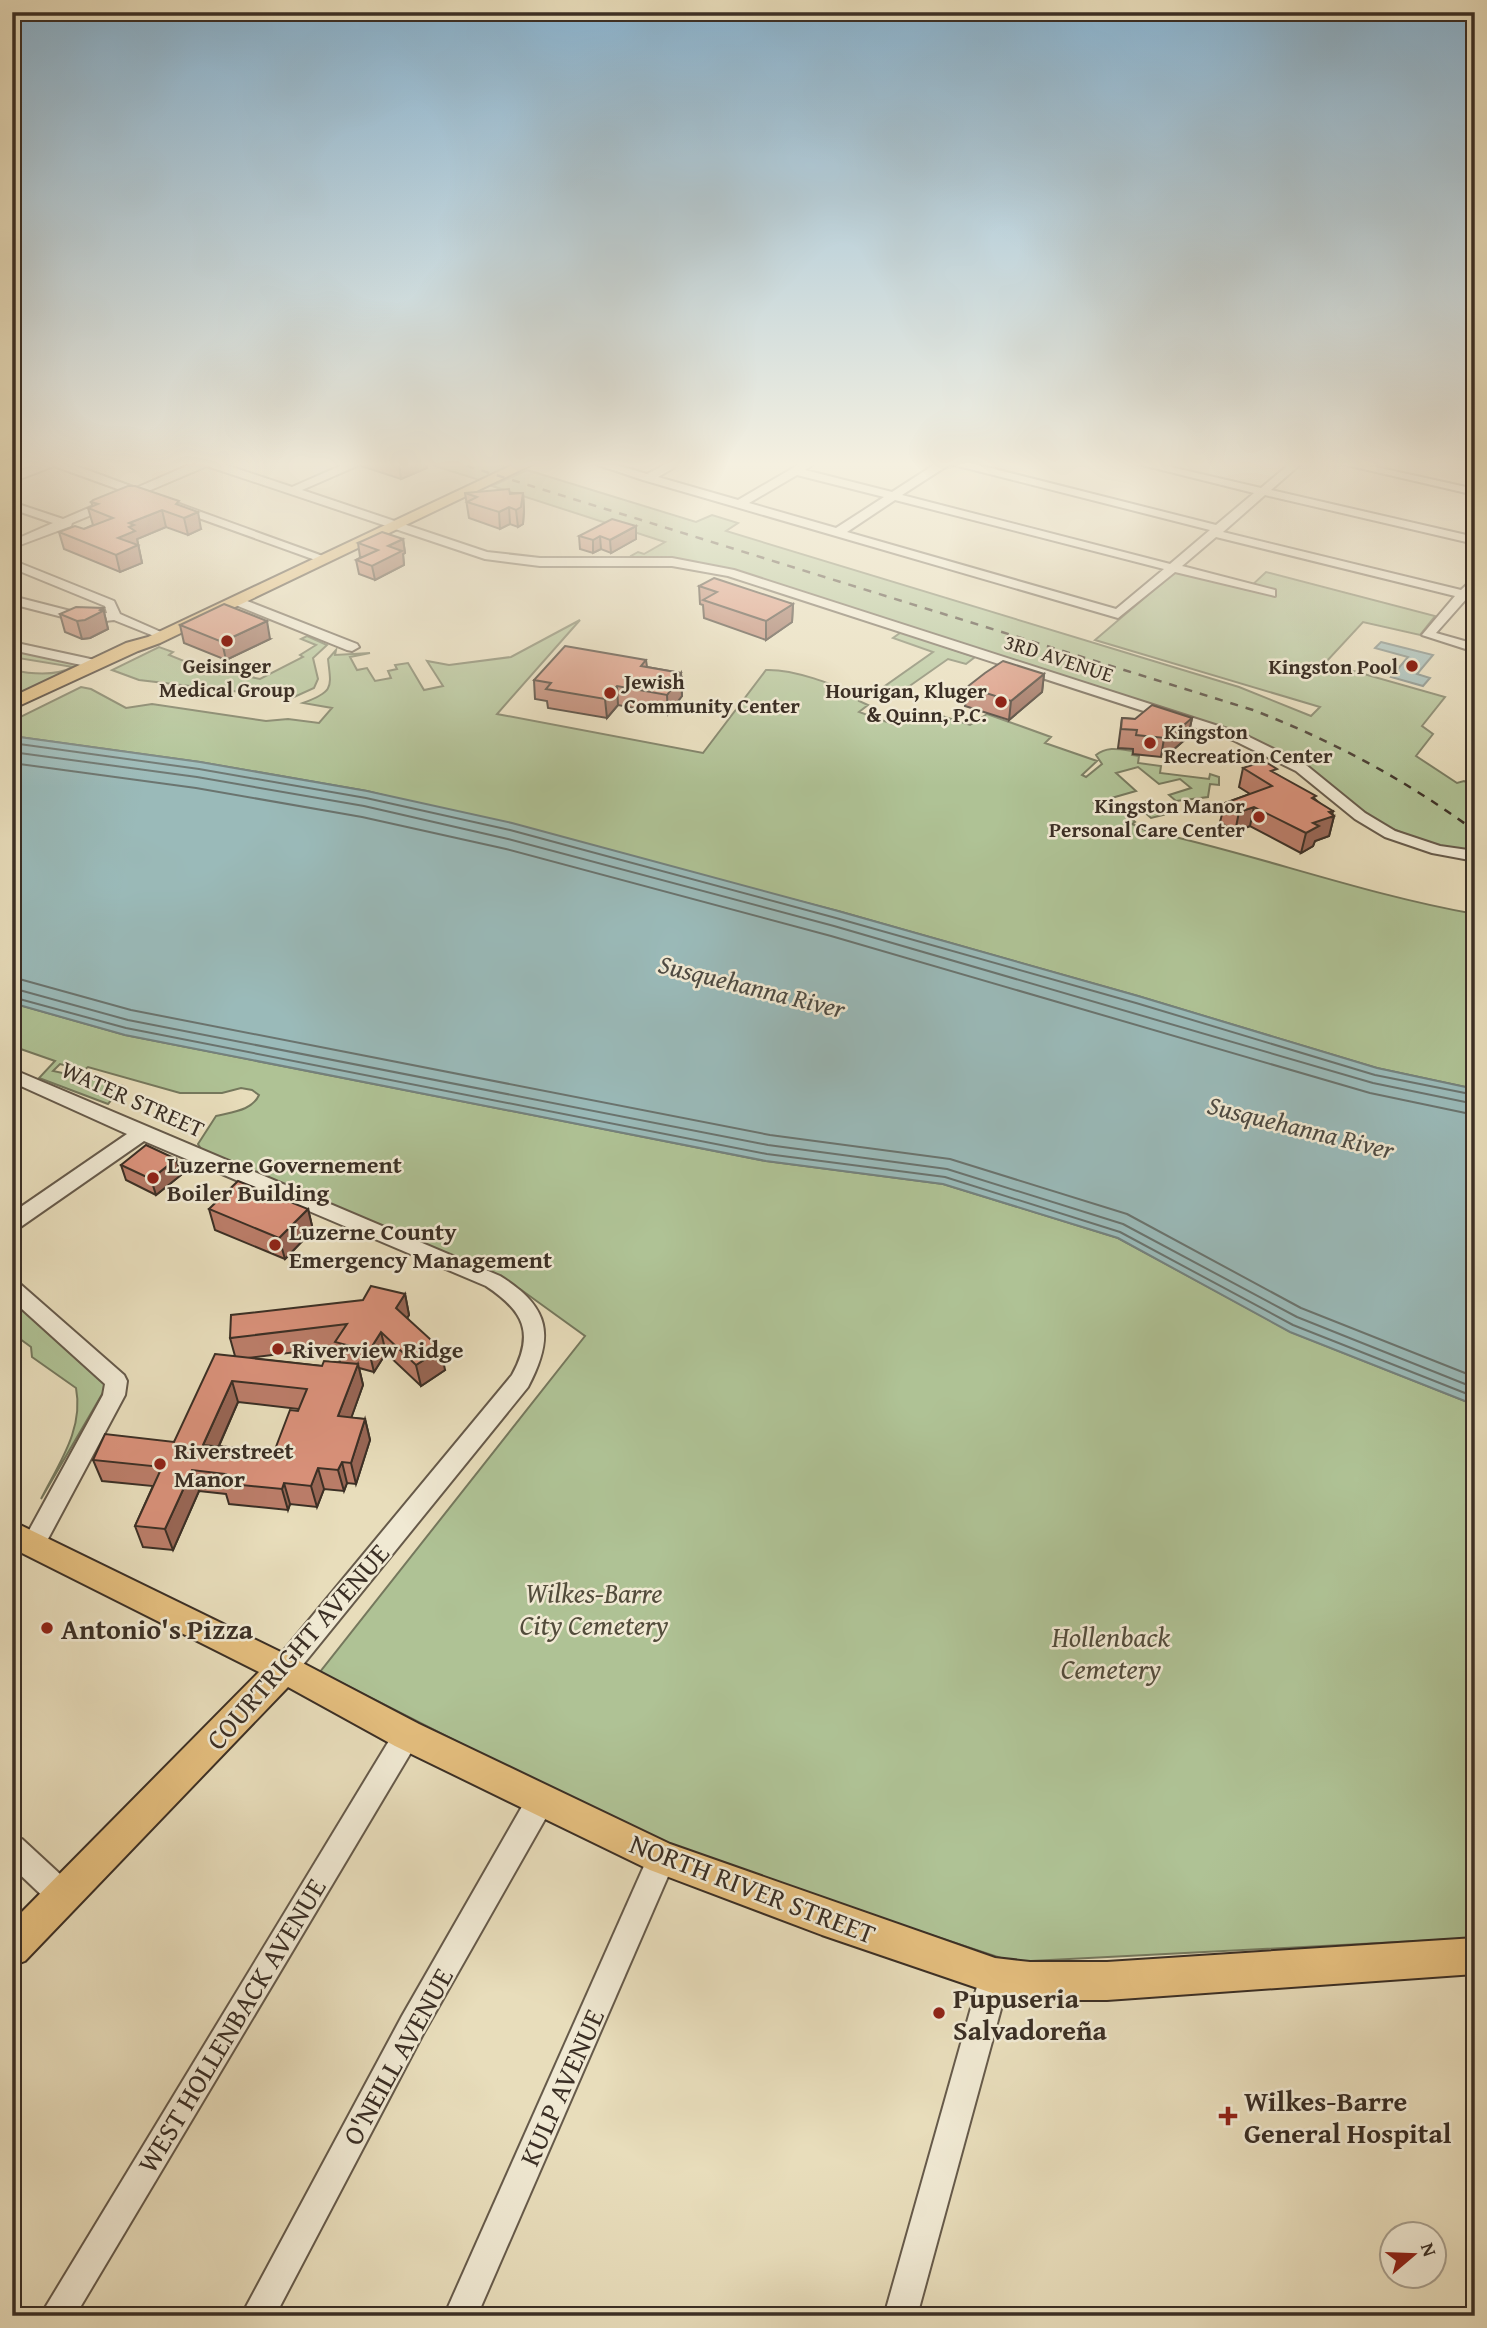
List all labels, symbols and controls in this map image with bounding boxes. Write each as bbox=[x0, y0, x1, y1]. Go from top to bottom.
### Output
street label: 3RD AVENUE bbox=[1000, 626, 1118, 690]
marker: Geisinger Medical Group bbox=[219, 633, 235, 649]
place label: Geisinger Medical Group bbox=[159, 650, 295, 705]
place label: Kingston Pool bbox=[1268, 651, 1398, 682]
marker: Kingston Pool bbox=[1404, 658, 1420, 674]
place label: Jewish Community Center bbox=[621, 666, 800, 721]
place label: Hourigan, Kluger & Quinn, P.C. bbox=[825, 675, 987, 730]
marker: Jewish Community Center bbox=[602, 685, 618, 701]
marker: Hourigan, Kluger & Quinn, P.C. bbox=[993, 694, 1009, 710]
place label: Kingston Recreation Center bbox=[1164, 716, 1333, 771]
marker: Kingston Recreation Center bbox=[1142, 735, 1158, 751]
place label: Kingston Manor Personal Care Center bbox=[1049, 790, 1245, 845]
marker: Kingston Manor Personal Care Center bbox=[1251, 809, 1267, 825]
water label: Susquehanna River bbox=[655, 944, 851, 1028]
street label: WATER STREET bbox=[56, 1052, 210, 1146]
water label: Susquehanna River bbox=[1204, 1085, 1400, 1169]
place label: Luzerne Governement Boiler Building bbox=[167, 1147, 402, 1210]
marker: Luzerne Governement Boiler Building bbox=[145, 1170, 161, 1186]
place label: Luzerne County Emergency Management bbox=[289, 1214, 552, 1277]
marker: Luzerne County Emergency Management bbox=[267, 1237, 283, 1253]
place label: Riverview Ridge bbox=[292, 1332, 464, 1367]
marker: Riverview Ridge bbox=[270, 1341, 286, 1357]
place label: Riverstreet Manor bbox=[174, 1433, 294, 1496]
marker: Riverstreet Manor bbox=[152, 1456, 168, 1472]
street label: COURTRIGHT AVENUE bbox=[196, 1534, 398, 1758]
park label: Wilkes-Barre City Cemetery bbox=[520, 1572, 669, 1645]
place label: Antonio's Pizza bbox=[61, 1608, 254, 1649]
park label: Hollenback Cemetery bbox=[1051, 1616, 1170, 1689]
marker: Antonio's Pizza bbox=[39, 1620, 55, 1636]
street label: NORTH RIVER STREET bbox=[624, 1822, 882, 1954]
street label: WEST HOLLENBACK AVENUE bbox=[127, 1870, 335, 2180]
street label: O'NEILL AVENUE bbox=[331, 1960, 463, 2152]
place label: Pupuseria Salvadoreña bbox=[953, 1977, 1108, 2050]
street label: KULP AVENUE bbox=[508, 2002, 614, 2172]
marker: Pupuseria Salvadoreña bbox=[931, 2005, 947, 2021]
place label: Wilkes-Barre General Hospital bbox=[1244, 2080, 1452, 2153]
marker: Wilkes-Barre General Hospital bbox=[1218, 2106, 1238, 2126]
north arrow bbox=[1378, 2220, 1448, 2290]
text: N bbox=[1414, 2239, 1444, 2260]

